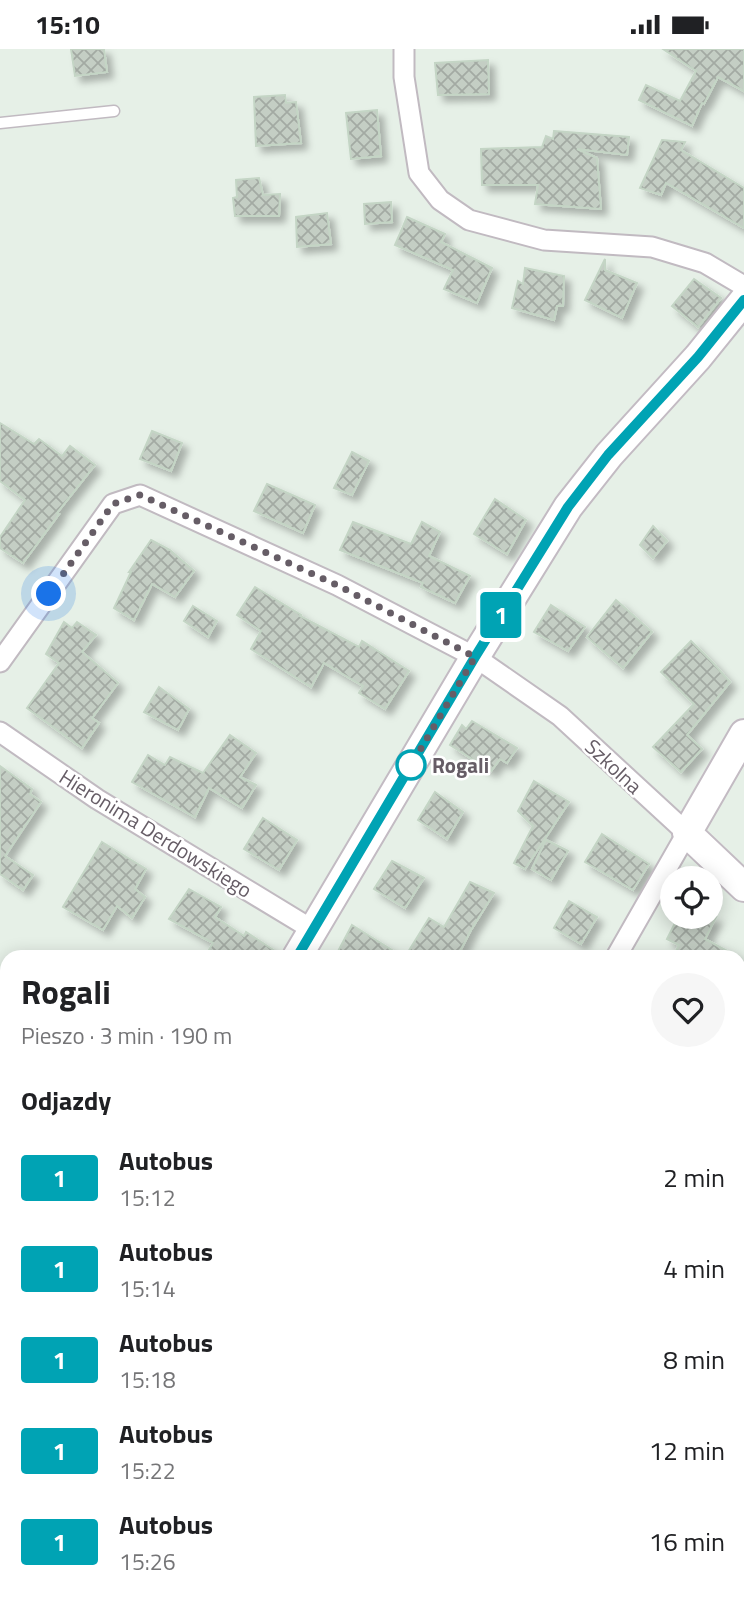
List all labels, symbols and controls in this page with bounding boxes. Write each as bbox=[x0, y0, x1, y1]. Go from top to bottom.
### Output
text: 15:10 bbox=[35, 5, 100, 44]
your location bbox=[31, 576, 66, 611]
line badge: 1 bbox=[478, 592, 524, 638]
text: 1 bbox=[494, 597, 508, 633]
street label: Szkolna bbox=[578, 731, 650, 801]
place label: Rogali bbox=[432, 749, 489, 781]
marker: Rogali bbox=[396, 750, 426, 780]
street label: Hieronima Derdowskiego bbox=[53, 761, 259, 905]
map controls bbox=[660, 866, 723, 929]
button: locate bbox=[660, 866, 723, 929]
text: Rogali bbox=[21, 967, 111, 1017]
button: heart bbox=[651, 973, 725, 1047]
text: Pieszo · 3 min · 190 m bbox=[21, 1018, 232, 1053]
text: Odjazdy bbox=[21, 1081, 111, 1120]
text: Autobus bbox=[119, 1141, 213, 1180]
text: 2 min bbox=[663, 1158, 725, 1197]
text: 1 bbox=[53, 1160, 66, 1196]
text: 15:12 bbox=[119, 1180, 176, 1215]
text: Autobus bbox=[119, 1232, 213, 1271]
text: 4 min bbox=[663, 1249, 725, 1288]
text: 1 bbox=[53, 1251, 66, 1287]
text: 15:14 bbox=[119, 1271, 176, 1306]
text: Autobus bbox=[119, 1323, 213, 1362]
text: 8 min bbox=[663, 1340, 725, 1379]
text: 1 bbox=[53, 1342, 66, 1378]
text: 15:18 bbox=[119, 1362, 176, 1397]
text: Autobus bbox=[119, 1414, 213, 1453]
text: 12 min bbox=[649, 1431, 725, 1470]
text: 1 bbox=[53, 1433, 66, 1469]
text: 15:22 bbox=[119, 1453, 176, 1488]
text: Autobus bbox=[119, 1505, 213, 1544]
text: 16 min bbox=[649, 1522, 725, 1561]
text: 1 bbox=[53, 1524, 66, 1560]
text: 15:26 bbox=[119, 1544, 176, 1579]

